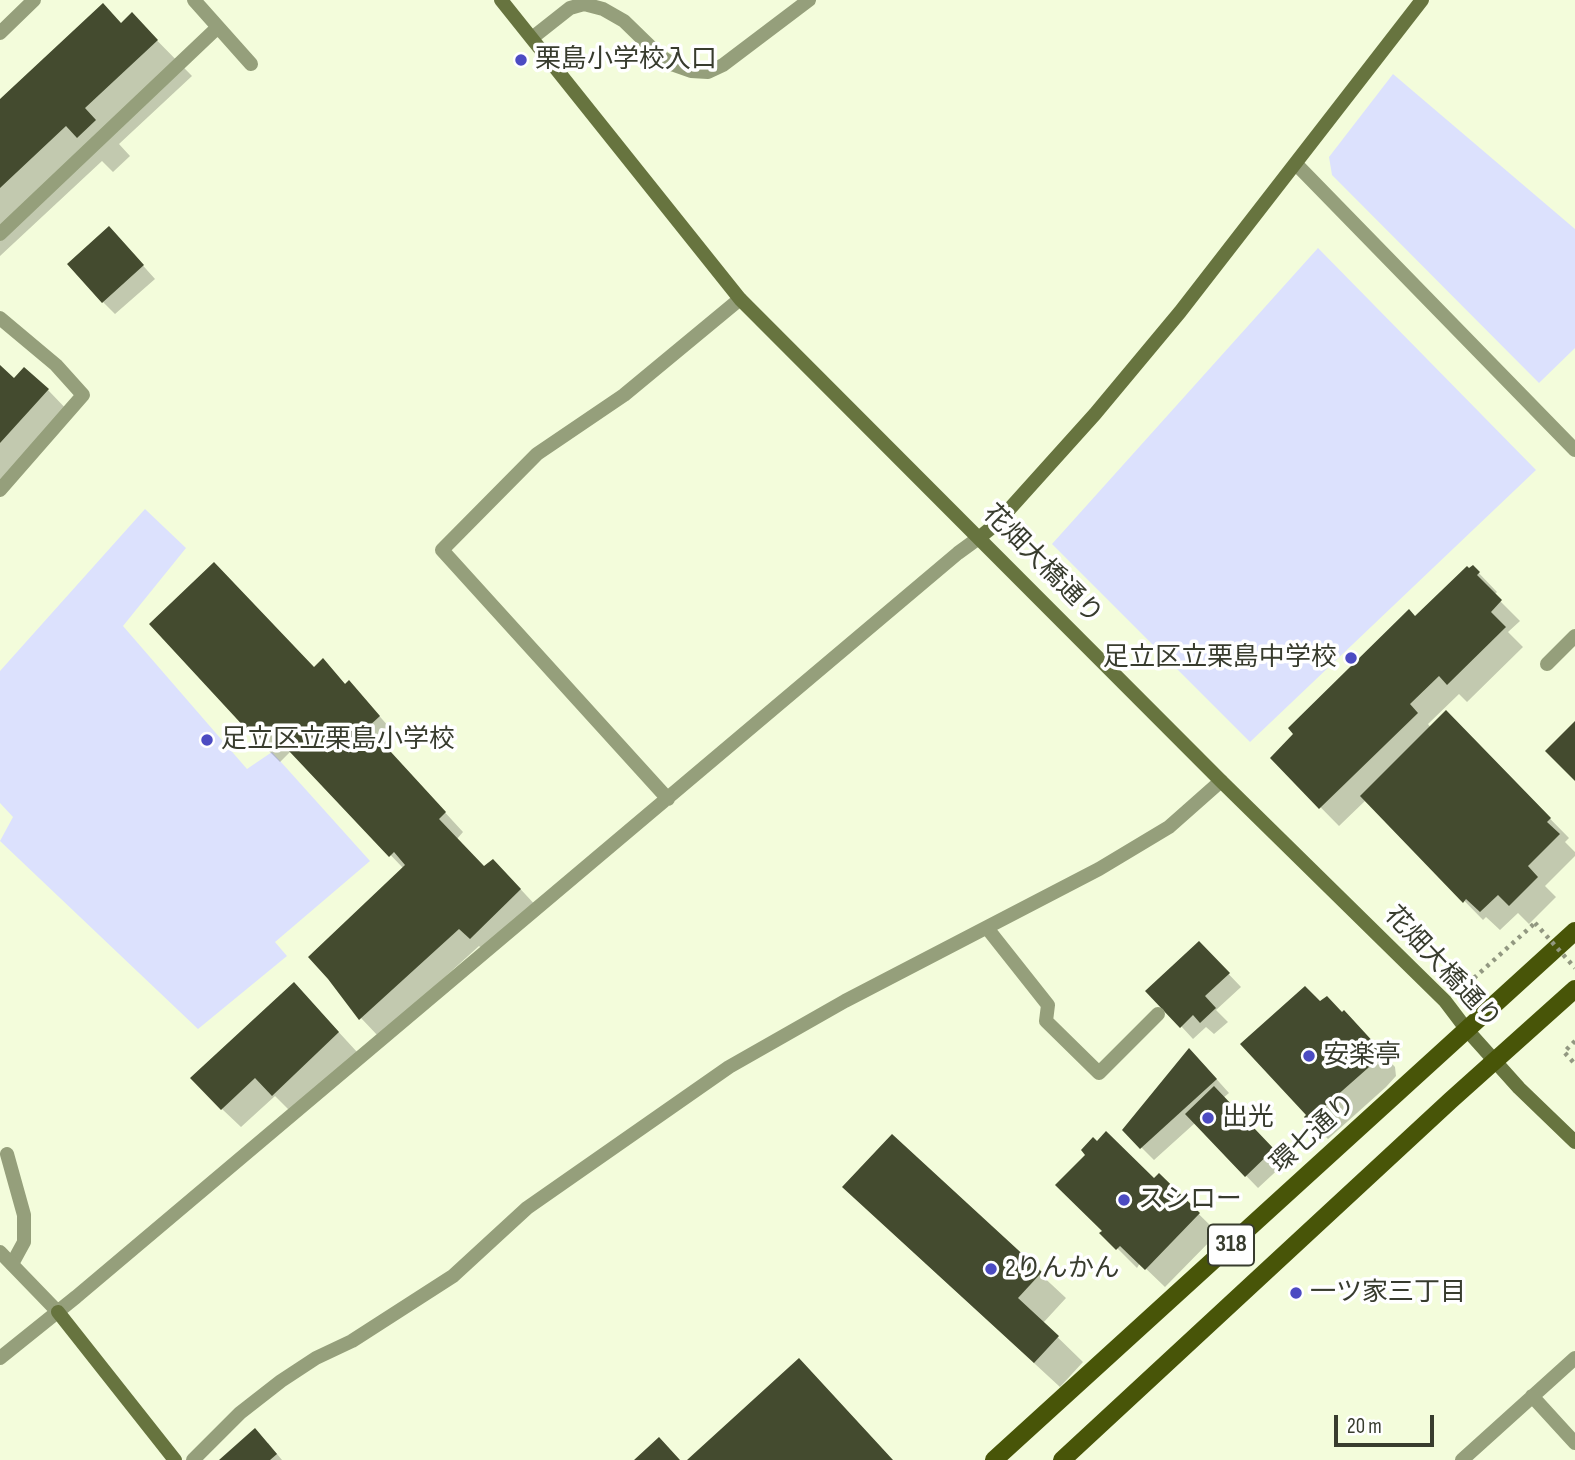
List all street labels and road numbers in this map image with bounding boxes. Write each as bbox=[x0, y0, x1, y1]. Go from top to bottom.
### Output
street label: 花畑大橋通り bbox=[976, 499, 1108, 631]
street label: 花畑大橋通り bbox=[1377, 900, 1507, 1036]
street label: 環七通り bbox=[1265, 1088, 1363, 1180]
road number: 318 bbox=[1208, 1224, 1254, 1266]

